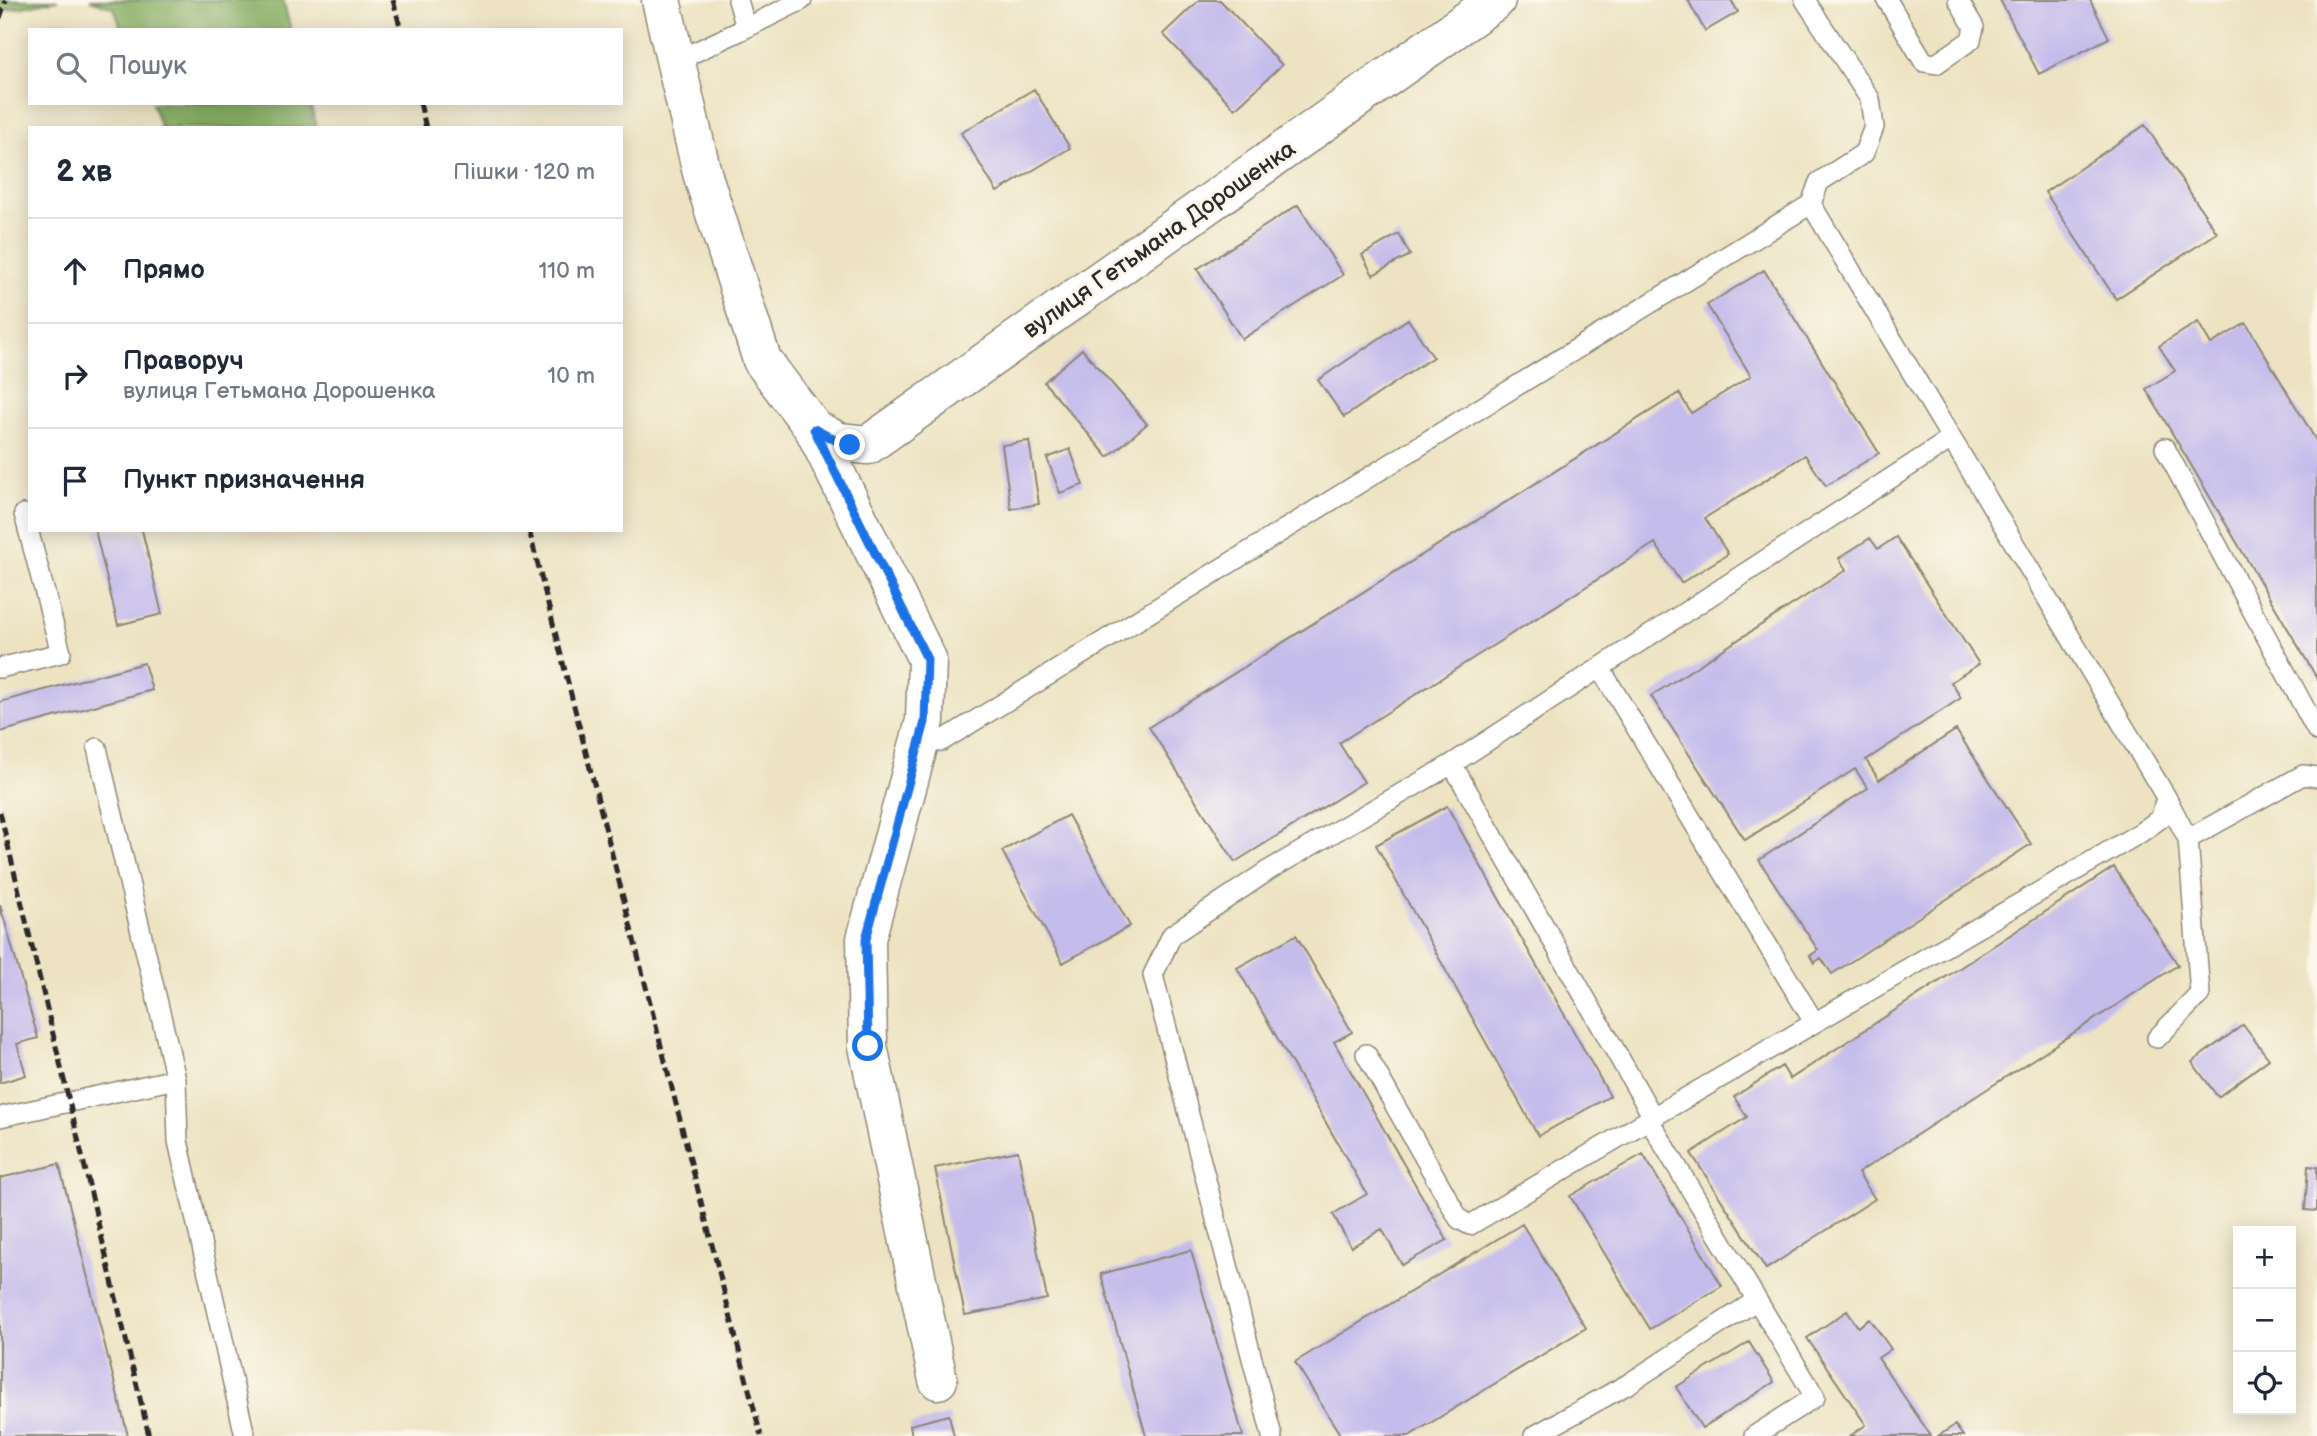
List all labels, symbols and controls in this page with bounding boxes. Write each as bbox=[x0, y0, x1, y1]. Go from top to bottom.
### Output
search box bbox=[28, 28, 623, 105]
icon: search bbox=[52, 48, 90, 86]
text: Пошук bbox=[108, 51, 187, 82]
street label: вулиця Гетьмана Дорошенка bbox=[1017, 134, 1301, 345]
text: 2 хв bbox=[56, 154, 112, 190]
text: Пішки · 120 m bbox=[453, 158, 595, 186]
icon: ahead bbox=[56, 252, 94, 290]
text: Прямо bbox=[123, 255, 205, 286]
text: 110 m bbox=[538, 257, 595, 285]
text: Праворуч bbox=[123, 346, 244, 377]
icon: right bbox=[56, 357, 94, 395]
text: 10 m bbox=[547, 362, 595, 390]
text: вулиця Гетьмана Дорошенка bbox=[123, 377, 435, 405]
route end bbox=[834, 429, 865, 460]
icon: arrive bbox=[56, 462, 94, 500]
text: Пункт призначення bbox=[123, 465, 365, 496]
route start bbox=[852, 1030, 883, 1061]
map controls bbox=[2233, 1226, 2296, 1415]
button: + bbox=[2233, 1226, 2296, 1289]
button: − bbox=[2233, 1289, 2296, 1352]
button: locate bbox=[2233, 1352, 2296, 1415]

